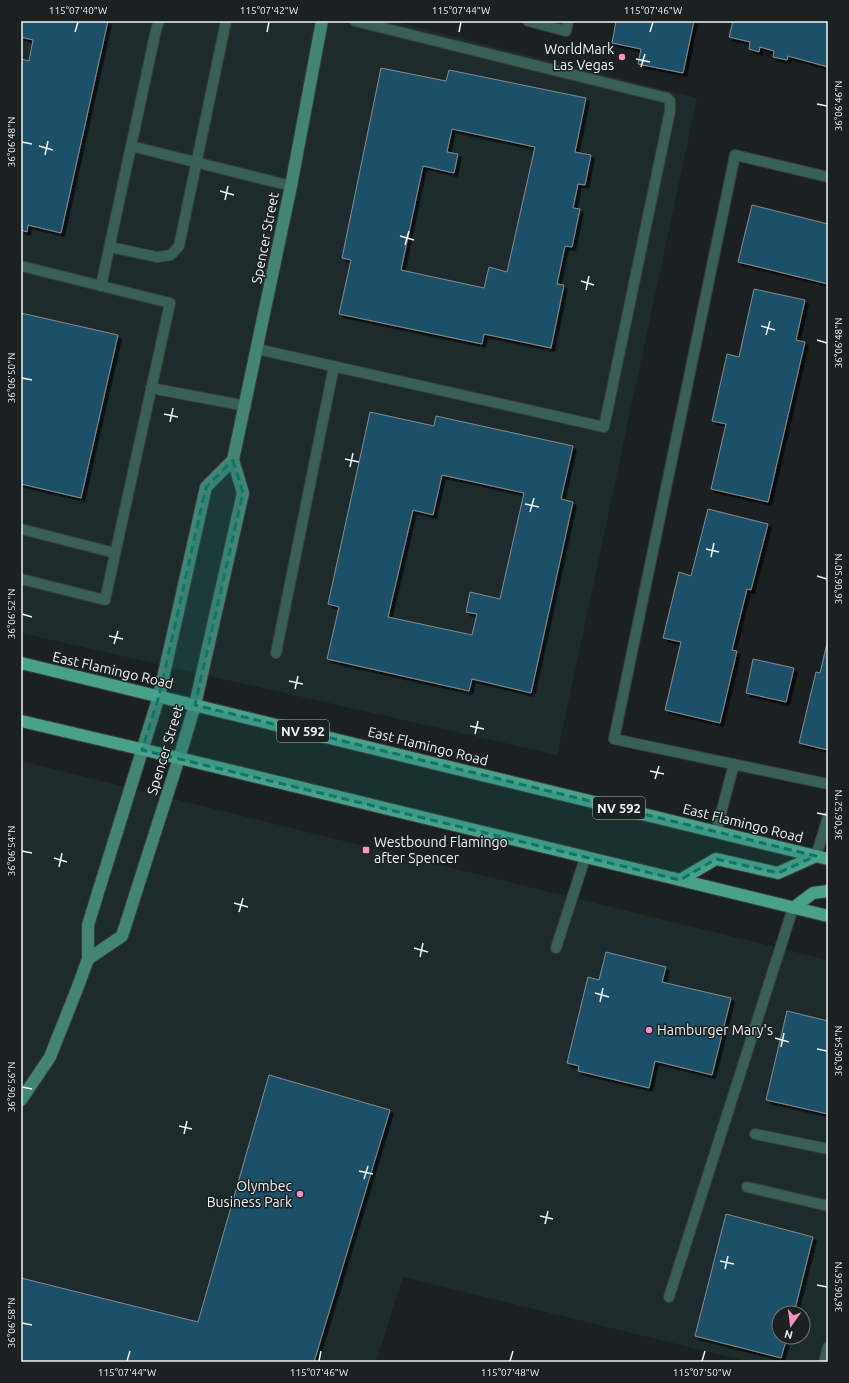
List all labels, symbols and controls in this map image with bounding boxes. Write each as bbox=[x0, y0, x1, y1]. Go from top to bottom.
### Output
text: 115°07'40"W bbox=[49, 5, 107, 16]
text: 115°07'42"W bbox=[240, 5, 298, 16]
text: 115°07'44"W bbox=[432, 5, 490, 16]
text: 115°07'46"W bbox=[624, 5, 682, 16]
place label: WorldMark Las Vegas bbox=[544, 41, 614, 73]
marker: WorldMark Las Vegas bbox=[617, 52, 627, 62]
text: 36°06'46"N bbox=[833, 81, 844, 131]
text: 36°06'48"N bbox=[6, 117, 17, 167]
street label: Spencer Street bbox=[248, 190, 282, 285]
text: 36°06'48"N bbox=[833, 318, 844, 368]
text: 36°06'50"N bbox=[6, 353, 17, 403]
text: 36°06'50"N bbox=[833, 554, 844, 604]
text: 36°06'52"N bbox=[6, 589, 17, 639]
street label: East Flamingo Road bbox=[51, 648, 175, 692]
street label: Spencer Street bbox=[144, 703, 186, 797]
road number: NV 592 bbox=[277, 720, 329, 742]
street label: East Flamingo Road bbox=[366, 723, 490, 769]
text: 36°06'52"N bbox=[833, 790, 844, 840]
road number: NV 592 bbox=[593, 797, 645, 819]
street label: East Flamingo Road bbox=[681, 800, 805, 846]
text: 36°06'54"N bbox=[6, 826, 17, 876]
place label: Westbound Flamingo after Spencer bbox=[374, 834, 508, 866]
marker: Westbound Flamingo after Spencer bbox=[361, 845, 371, 855]
place label: Hamburger Mary's bbox=[657, 1022, 773, 1038]
marker: Hamburger Mary's bbox=[644, 1025, 654, 1035]
text: 36°06'54"N bbox=[833, 1026, 844, 1076]
text: 36°06'56"N bbox=[6, 1062, 17, 1112]
place label: Olymbec Business Park bbox=[207, 1178, 292, 1210]
marker: Olymbec Business Park bbox=[295, 1189, 305, 1199]
text: 36°06'56"N bbox=[833, 1262, 844, 1312]
text: 36°06'58"N bbox=[6, 1298, 17, 1348]
north arrow bbox=[771, 1305, 811, 1345]
text: N bbox=[783, 1328, 794, 1342]
text: 115°07'44"W bbox=[98, 1367, 156, 1378]
text: 115°07'46"W bbox=[290, 1367, 348, 1378]
text: 115°07'48"W bbox=[481, 1367, 539, 1378]
text: 115°07'50"W bbox=[673, 1367, 731, 1378]

